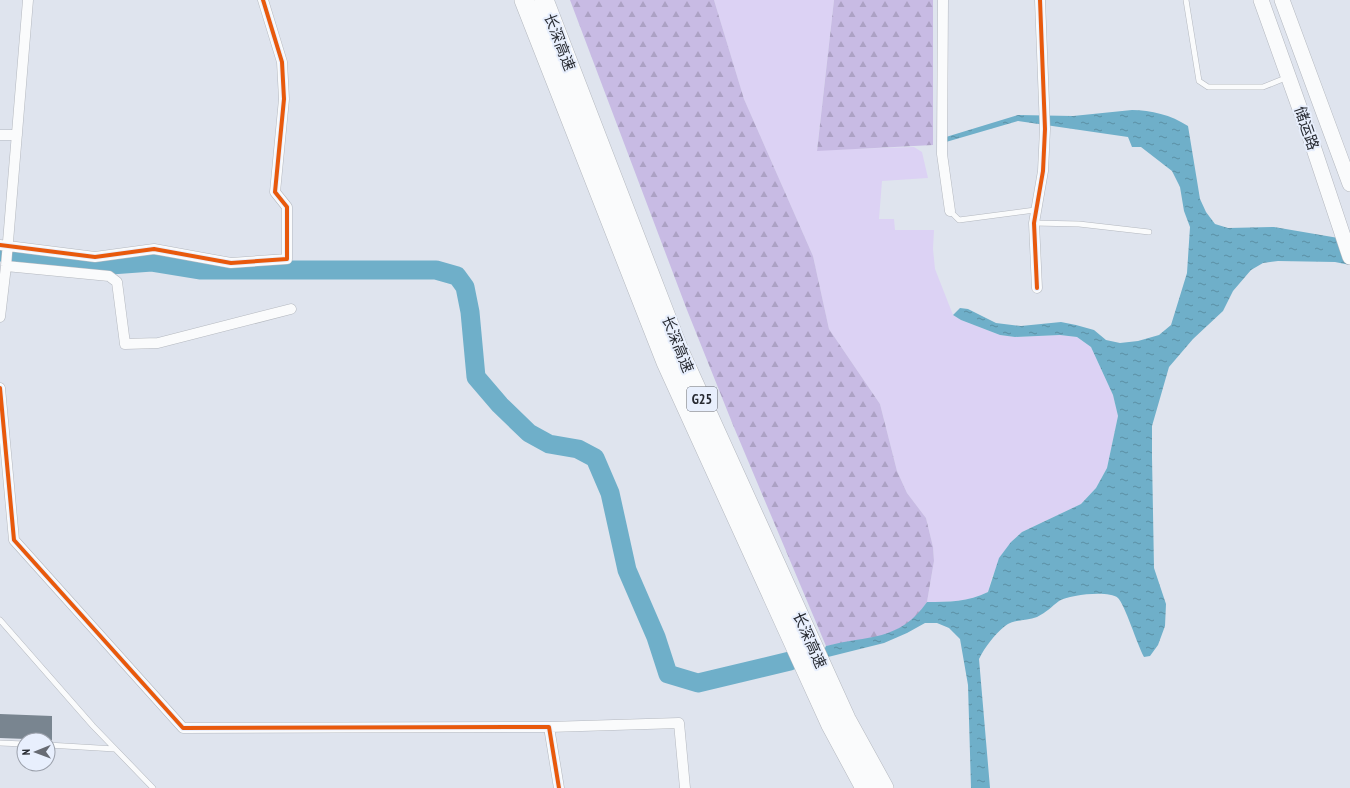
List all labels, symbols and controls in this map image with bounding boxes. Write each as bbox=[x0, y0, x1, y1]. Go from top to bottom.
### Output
street label: 长深高速 bbox=[540, 11, 580, 73]
street label: 储运路 bbox=[1291, 104, 1323, 152]
street label: 长深高速 bbox=[658, 313, 698, 375]
road number: G25 bbox=[687, 387, 717, 411]
street label: 长深高速 bbox=[789, 609, 831, 671]
north arrow bbox=[16, 732, 56, 772]
text: N bbox=[19, 749, 33, 755]

